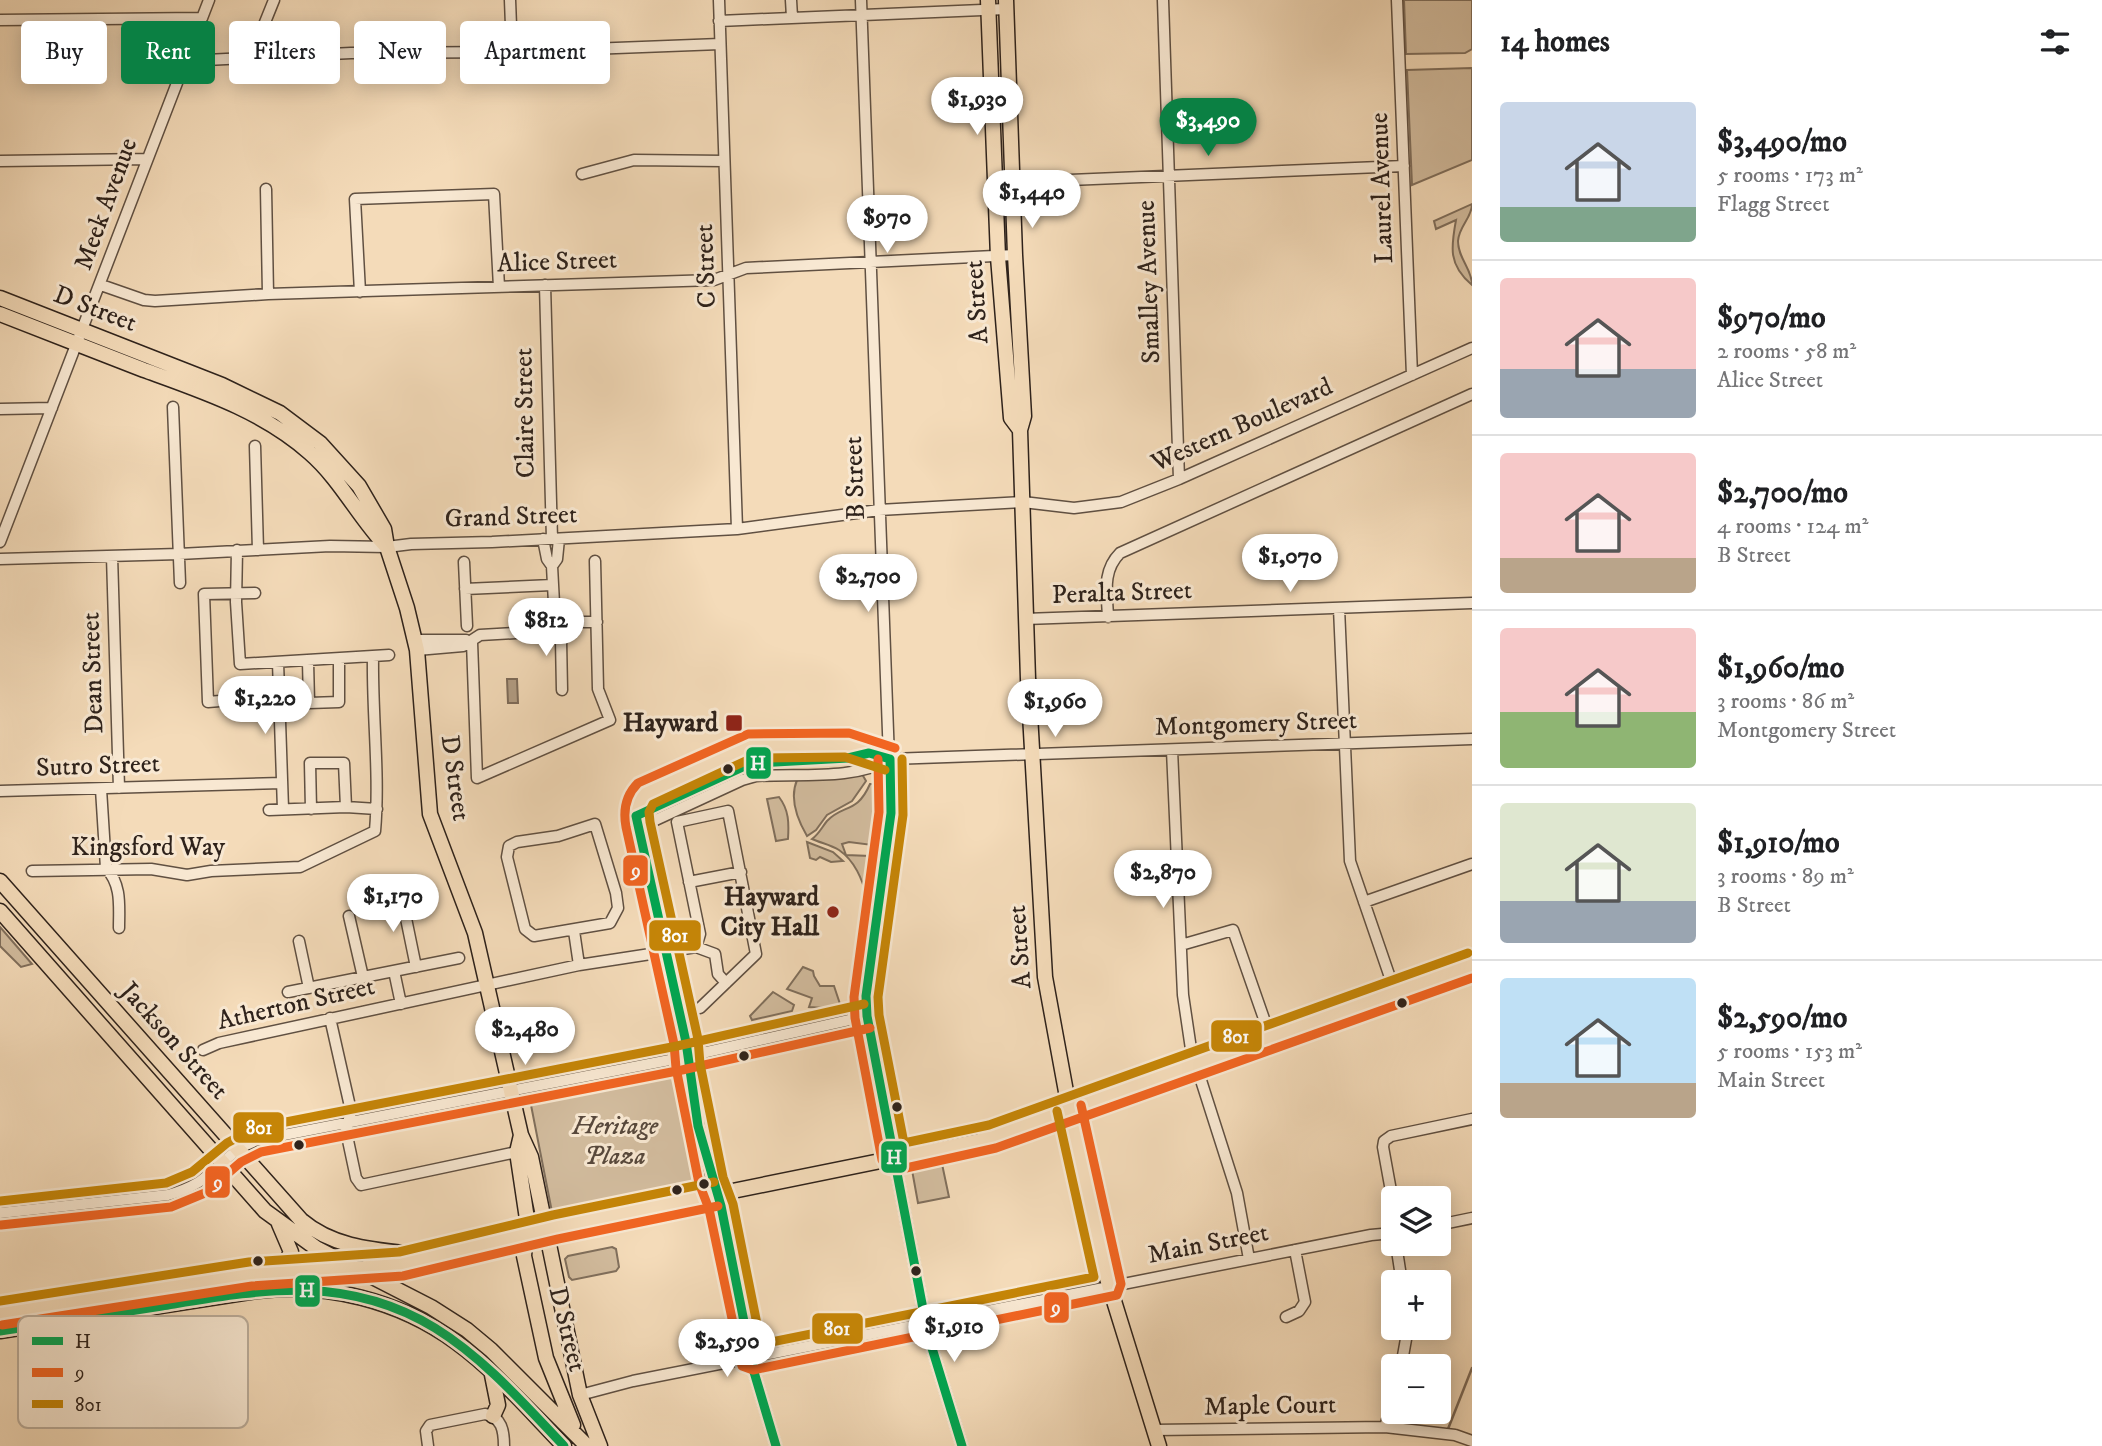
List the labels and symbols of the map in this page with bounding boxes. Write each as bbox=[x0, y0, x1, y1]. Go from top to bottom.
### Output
pin: $1,930 bbox=[920, 78, 1034, 137]
pin: $3,490 bbox=[1151, 99, 1265, 158]
street label: Laurel Avenue bbox=[1363, 112, 1401, 264]
street label: Meek Avenue bbox=[67, 133, 145, 275]
pin: $1,440 bbox=[975, 170, 1089, 230]
pin: $970 bbox=[846, 196, 928, 255]
street label: Smalley Avenue bbox=[1130, 200, 1168, 364]
street label: C Street bbox=[688, 223, 724, 309]
street label: Alice Street bbox=[496, 243, 618, 281]
street label: A Street bbox=[958, 259, 996, 345]
street label: D Street bbox=[49, 278, 141, 340]
street label: Claire Street bbox=[507, 348, 543, 478]
street label: Western Boulevard bbox=[1145, 370, 1338, 480]
street label: B Street bbox=[837, 436, 873, 520]
street label: Grand Street bbox=[444, 498, 578, 536]
pin: $1,070 bbox=[1233, 534, 1347, 594]
pin: $2,700 bbox=[811, 554, 925, 614]
street label: Peralta Street bbox=[1051, 574, 1193, 612]
pin: $812 bbox=[505, 598, 587, 658]
street label: Dean Street bbox=[74, 612, 112, 734]
pin: $1,220 bbox=[208, 676, 322, 736]
pin: $1,960 bbox=[998, 680, 1112, 739]
street label: Montgomery Street bbox=[1154, 704, 1358, 744]
place label: Hayward bbox=[623, 707, 719, 740]
marker: Hayward bbox=[724, 713, 744, 733]
street label: D Street bbox=[433, 733, 477, 823]
line badge: H bbox=[745, 746, 772, 780]
street label: Sutro Street bbox=[36, 747, 160, 785]
text: H bbox=[750, 753, 766, 776]
unlabelled marker bbox=[721, 762, 735, 776]
street label: Kingsford Way bbox=[71, 831, 226, 864]
pin: $2,870 bbox=[1106, 850, 1220, 910]
line badge: 9 bbox=[622, 854, 649, 887]
text: 9 bbox=[629, 860, 641, 883]
pin: $1,170 bbox=[336, 874, 450, 934]
place label: Hayward City Hall bbox=[720, 881, 820, 944]
marker: Hayward City Hall bbox=[825, 904, 841, 920]
street label: A Street bbox=[1001, 904, 1039, 990]
line badge: 801 bbox=[648, 919, 702, 952]
text: 801 bbox=[662, 925, 688, 948]
street label: Atherton Street bbox=[214, 970, 378, 1038]
street label: Jackson Street bbox=[111, 974, 235, 1107]
unlabelled marker bbox=[1395, 996, 1409, 1010]
pin: $2,480 bbox=[468, 1007, 582, 1067]
line badge: 801 bbox=[1210, 1019, 1263, 1053]
text: 801 bbox=[1223, 1026, 1249, 1049]
unlabelled marker bbox=[737, 1049, 751, 1063]
unlabelled marker bbox=[890, 1100, 904, 1114]
park label: Heritage Plaza bbox=[571, 1110, 659, 1173]
line badge: 801 bbox=[232, 1111, 285, 1144]
text: 801 bbox=[246, 1117, 272, 1140]
unlabelled marker bbox=[292, 1138, 306, 1152]
line badge: H bbox=[880, 1140, 908, 1174]
text: H bbox=[886, 1147, 902, 1170]
line badge: 9 bbox=[204, 1165, 231, 1199]
text: 9 bbox=[211, 1172, 223, 1195]
unlabelled marker bbox=[697, 1177, 711, 1191]
unlabelled marker bbox=[670, 1183, 684, 1197]
street label: Main Street bbox=[1145, 1216, 1271, 1272]
unlabelled marker bbox=[251, 1254, 265, 1268]
unlabelled marker bbox=[909, 1264, 923, 1278]
line badge: H bbox=[294, 1274, 321, 1308]
text: H bbox=[299, 1280, 315, 1303]
street label: D Street bbox=[541, 1283, 593, 1375]
line badge: 9 bbox=[1043, 1291, 1070, 1324]
text: 9 bbox=[1049, 1297, 1061, 1320]
pin: $1,910 bbox=[897, 1304, 1011, 1364]
line badge: 801 bbox=[811, 1312, 864, 1345]
legend bbox=[18, 1316, 248, 1428]
text: 801 bbox=[824, 1318, 850, 1341]
pin: $2,590 bbox=[670, 1320, 784, 1379]
text: H bbox=[75, 1331, 91, 1354]
text: 9 bbox=[74, 1362, 84, 1385]
street label: Maple Court bbox=[1204, 1388, 1336, 1424]
text: 801 bbox=[75, 1394, 102, 1417]

